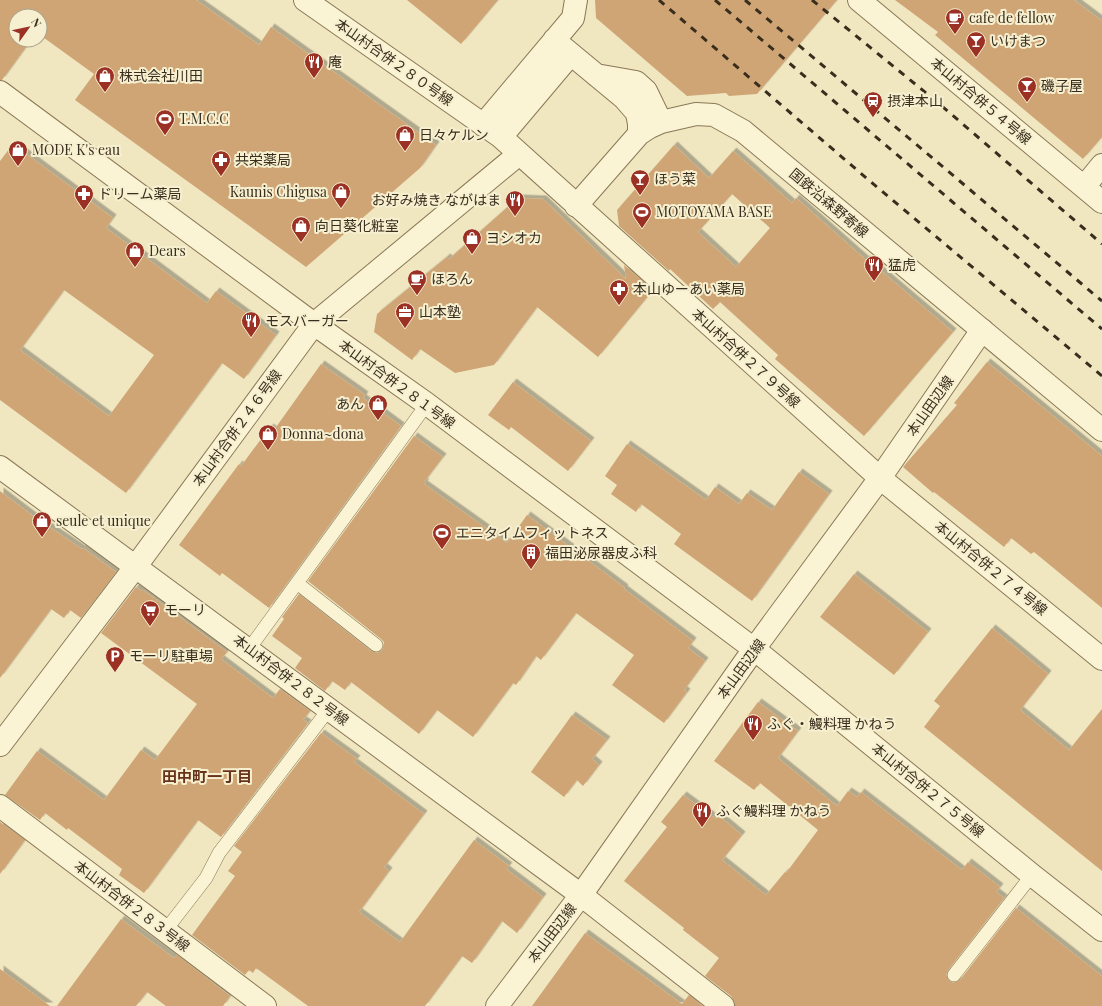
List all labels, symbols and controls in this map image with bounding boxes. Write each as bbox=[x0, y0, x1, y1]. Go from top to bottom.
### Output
cafe icon: cafe de fellow bbox=[944, 7, 966, 35]
north arrow bbox=[8, 8, 48, 48]
place label: cafe de fellow bbox=[969, 8, 1054, 27]
street label: 本山村合併２８０号線 bbox=[331, 14, 457, 110]
text: N bbox=[28, 15, 45, 30]
bar icon: いけまつ bbox=[965, 30, 987, 58]
place label: いけまつ bbox=[990, 31, 1046, 50]
restaurant icon: 庵 bbox=[303, 51, 325, 79]
place label: 庵 bbox=[328, 52, 342, 71]
street label: 本山村合併５４号線 bbox=[927, 53, 1036, 148]
shop icon: 株式会社川田 bbox=[94, 65, 116, 93]
place label: 株式会社川田 bbox=[119, 66, 203, 85]
bar icon: 磯子屋 bbox=[1016, 75, 1038, 103]
place label: 磯子屋 bbox=[1041, 76, 1083, 95]
station icon: 摂津本山 bbox=[862, 90, 884, 118]
place label: 摂津本山 bbox=[887, 91, 943, 110]
sports icon: T.M.C.C bbox=[154, 108, 176, 136]
place label: T.M.C.C bbox=[179, 109, 229, 128]
shop icon: 日々ケルン bbox=[394, 124, 416, 152]
place label: 日々ケルン bbox=[419, 125, 489, 144]
shop icon: MODE K's eau bbox=[7, 139, 29, 167]
place label: MODE K's eau bbox=[32, 140, 120, 159]
pharmacy icon: 共栄薬局 bbox=[210, 149, 232, 177]
place label: 共栄薬局 bbox=[235, 150, 291, 169]
street label: 国鉄沿森野寄線 bbox=[786, 164, 873, 241]
bar icon: ほう菜 bbox=[629, 168, 651, 196]
place label: ほう菜 bbox=[654, 169, 696, 188]
shop icon: Kaunis Chigusa bbox=[330, 181, 352, 209]
place label: Kaunis Chigusa bbox=[230, 182, 327, 201]
pharmacy icon: ドリーム薬局 bbox=[73, 183, 95, 211]
place label: ドリーム薬局 bbox=[98, 184, 182, 203]
restaurant icon: お好み焼き ながはま bbox=[504, 189, 526, 217]
place label: お好み焼き ながはま bbox=[372, 190, 501, 209]
sports icon: MOTOYAMA BASE bbox=[631, 201, 653, 229]
place label: MOTOYAMA BASE bbox=[656, 202, 771, 221]
shop icon: 向日葵化粧室 bbox=[290, 215, 312, 243]
place label: 向日葵化粧室 bbox=[315, 216, 399, 235]
shop icon: ヨシオカ bbox=[461, 227, 483, 255]
place label: ヨシオカ bbox=[486, 228, 542, 247]
shop icon: Dears bbox=[124, 240, 146, 268]
place label: Dears bbox=[149, 241, 186, 260]
restaurant icon: 猛虎 bbox=[863, 254, 885, 282]
place label: 猛虎 bbox=[888, 255, 916, 274]
cafe icon: ほろん bbox=[406, 268, 428, 296]
place label: ほろん bbox=[431, 269, 473, 288]
pharmacy icon: 本山ゆーあい薬局 bbox=[608, 278, 630, 306]
place label: 本山ゆーあい薬局 bbox=[633, 279, 745, 298]
office icon: 山本塾 bbox=[394, 301, 416, 329]
place label: 山本塾 bbox=[419, 302, 461, 321]
street label: 本山村合併２７９号線 bbox=[688, 304, 805, 412]
restaurant icon: モスバーガー bbox=[240, 310, 262, 338]
place label: モスバーガー bbox=[265, 311, 349, 330]
street label: 本山村合併２８１号線 bbox=[335, 335, 460, 432]
street label: 本山村合併２４６号線 bbox=[188, 365, 285, 490]
street label: 本山田辺線 bbox=[902, 372, 957, 440]
shop icon: あん bbox=[367, 393, 389, 421]
place label: あん bbox=[336, 394, 364, 413]
shop icon: Donna~dona bbox=[257, 423, 279, 451]
place label: Donna~dona bbox=[282, 424, 364, 443]
shop icon: seule et unique bbox=[31, 510, 53, 538]
place label: seule et unique bbox=[56, 511, 151, 530]
street label: 本山村合併２７４号線 bbox=[931, 516, 1052, 619]
sports icon: エニタイムフィットネス bbox=[431, 522, 453, 550]
place label: エニタイムフィットネス bbox=[456, 523, 609, 542]
building icon: 福田泌尿器皮ふ科 bbox=[520, 542, 542, 570]
place label: 福田泌尿器皮ふ科 bbox=[545, 543, 657, 562]
supermarket icon: モーリ bbox=[139, 599, 161, 627]
place label: モーリ bbox=[164, 600, 206, 619]
street label: 本山村合併２８２号線 bbox=[230, 630, 353, 729]
street label: 本山田辺線 bbox=[712, 635, 769, 703]
parking icon: モーリ駐車場 bbox=[104, 645, 126, 673]
place label: モーリ駐車場 bbox=[129, 646, 213, 665]
restaurant icon: ふぐ・鰻料理 かねう bbox=[742, 713, 764, 741]
place label: ふぐ・鰻料理 かねう bbox=[767, 714, 897, 733]
street label: 本山村合併２７５号線 bbox=[868, 738, 989, 841]
district label: 田中町一丁目 bbox=[162, 766, 252, 786]
restaurant icon: ふぐ鰻料理 かねう bbox=[691, 800, 713, 828]
place label: ふぐ鰻料理 かねう bbox=[716, 801, 832, 820]
street label: 本山村合併２８３号線 bbox=[71, 856, 194, 955]
street label: 本山田辺線 bbox=[523, 899, 580, 966]

